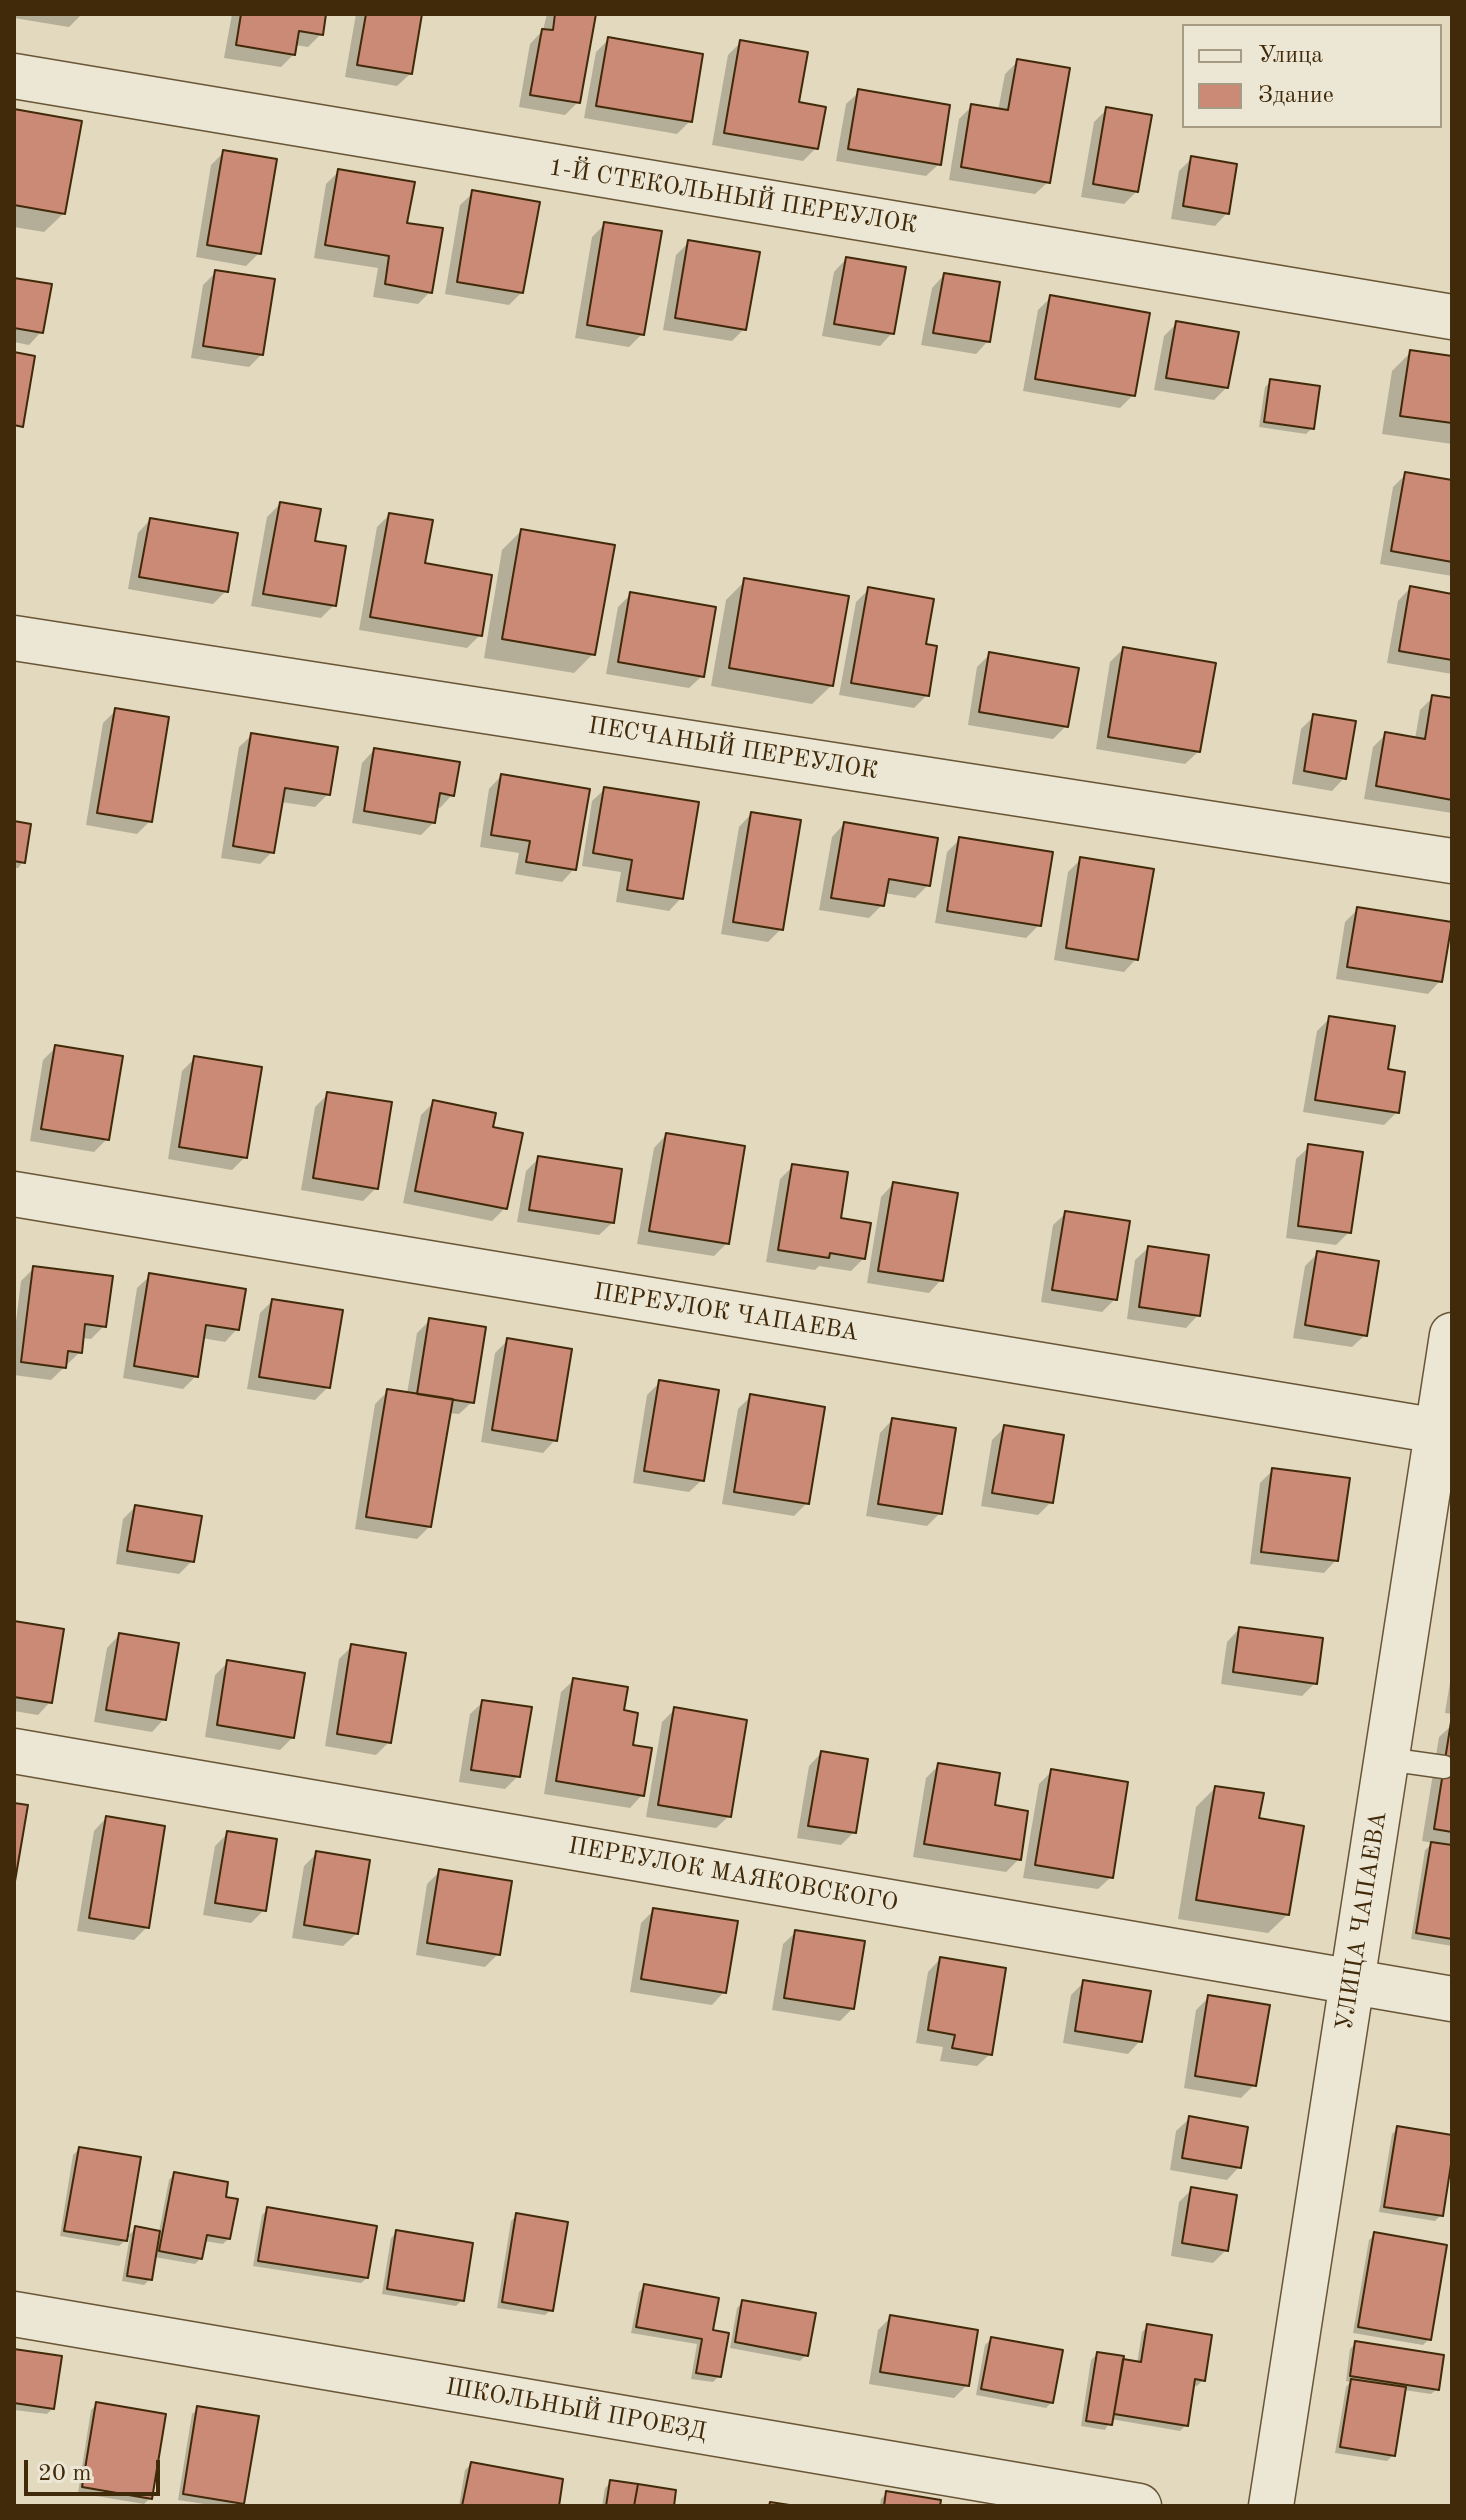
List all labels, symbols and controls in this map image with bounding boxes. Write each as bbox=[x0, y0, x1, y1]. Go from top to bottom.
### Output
legend bbox=[1182, 24, 1442, 128]
text: Улица bbox=[1258, 44, 1323, 68]
text: Здание bbox=[1258, 84, 1334, 108]
street label: 1-Й СТЕКОЛЬНЫЙ ПЕРЕУЛОК bbox=[547, 154, 919, 240]
street label: ПЕСЧАНЫЙ ПЕРЕУЛОК bbox=[586, 712, 880, 786]
street label: ПЕРЕУЛОК ЧАПАЕВА bbox=[591, 1278, 861, 1348]
street label: УЛИЦА ЧАПАЕВА bbox=[1330, 1809, 1394, 2033]
street label: ПЕРЕУЛОК МАЯКОВСКОГО bbox=[566, 1832, 900, 1918]
street label: ШКОЛЬНЫЙ ПРОЕЗД bbox=[443, 2373, 709, 2447]
scale bar bbox=[28, 2444, 164, 2494]
text: 20 m bbox=[38, 2462, 92, 2486]

